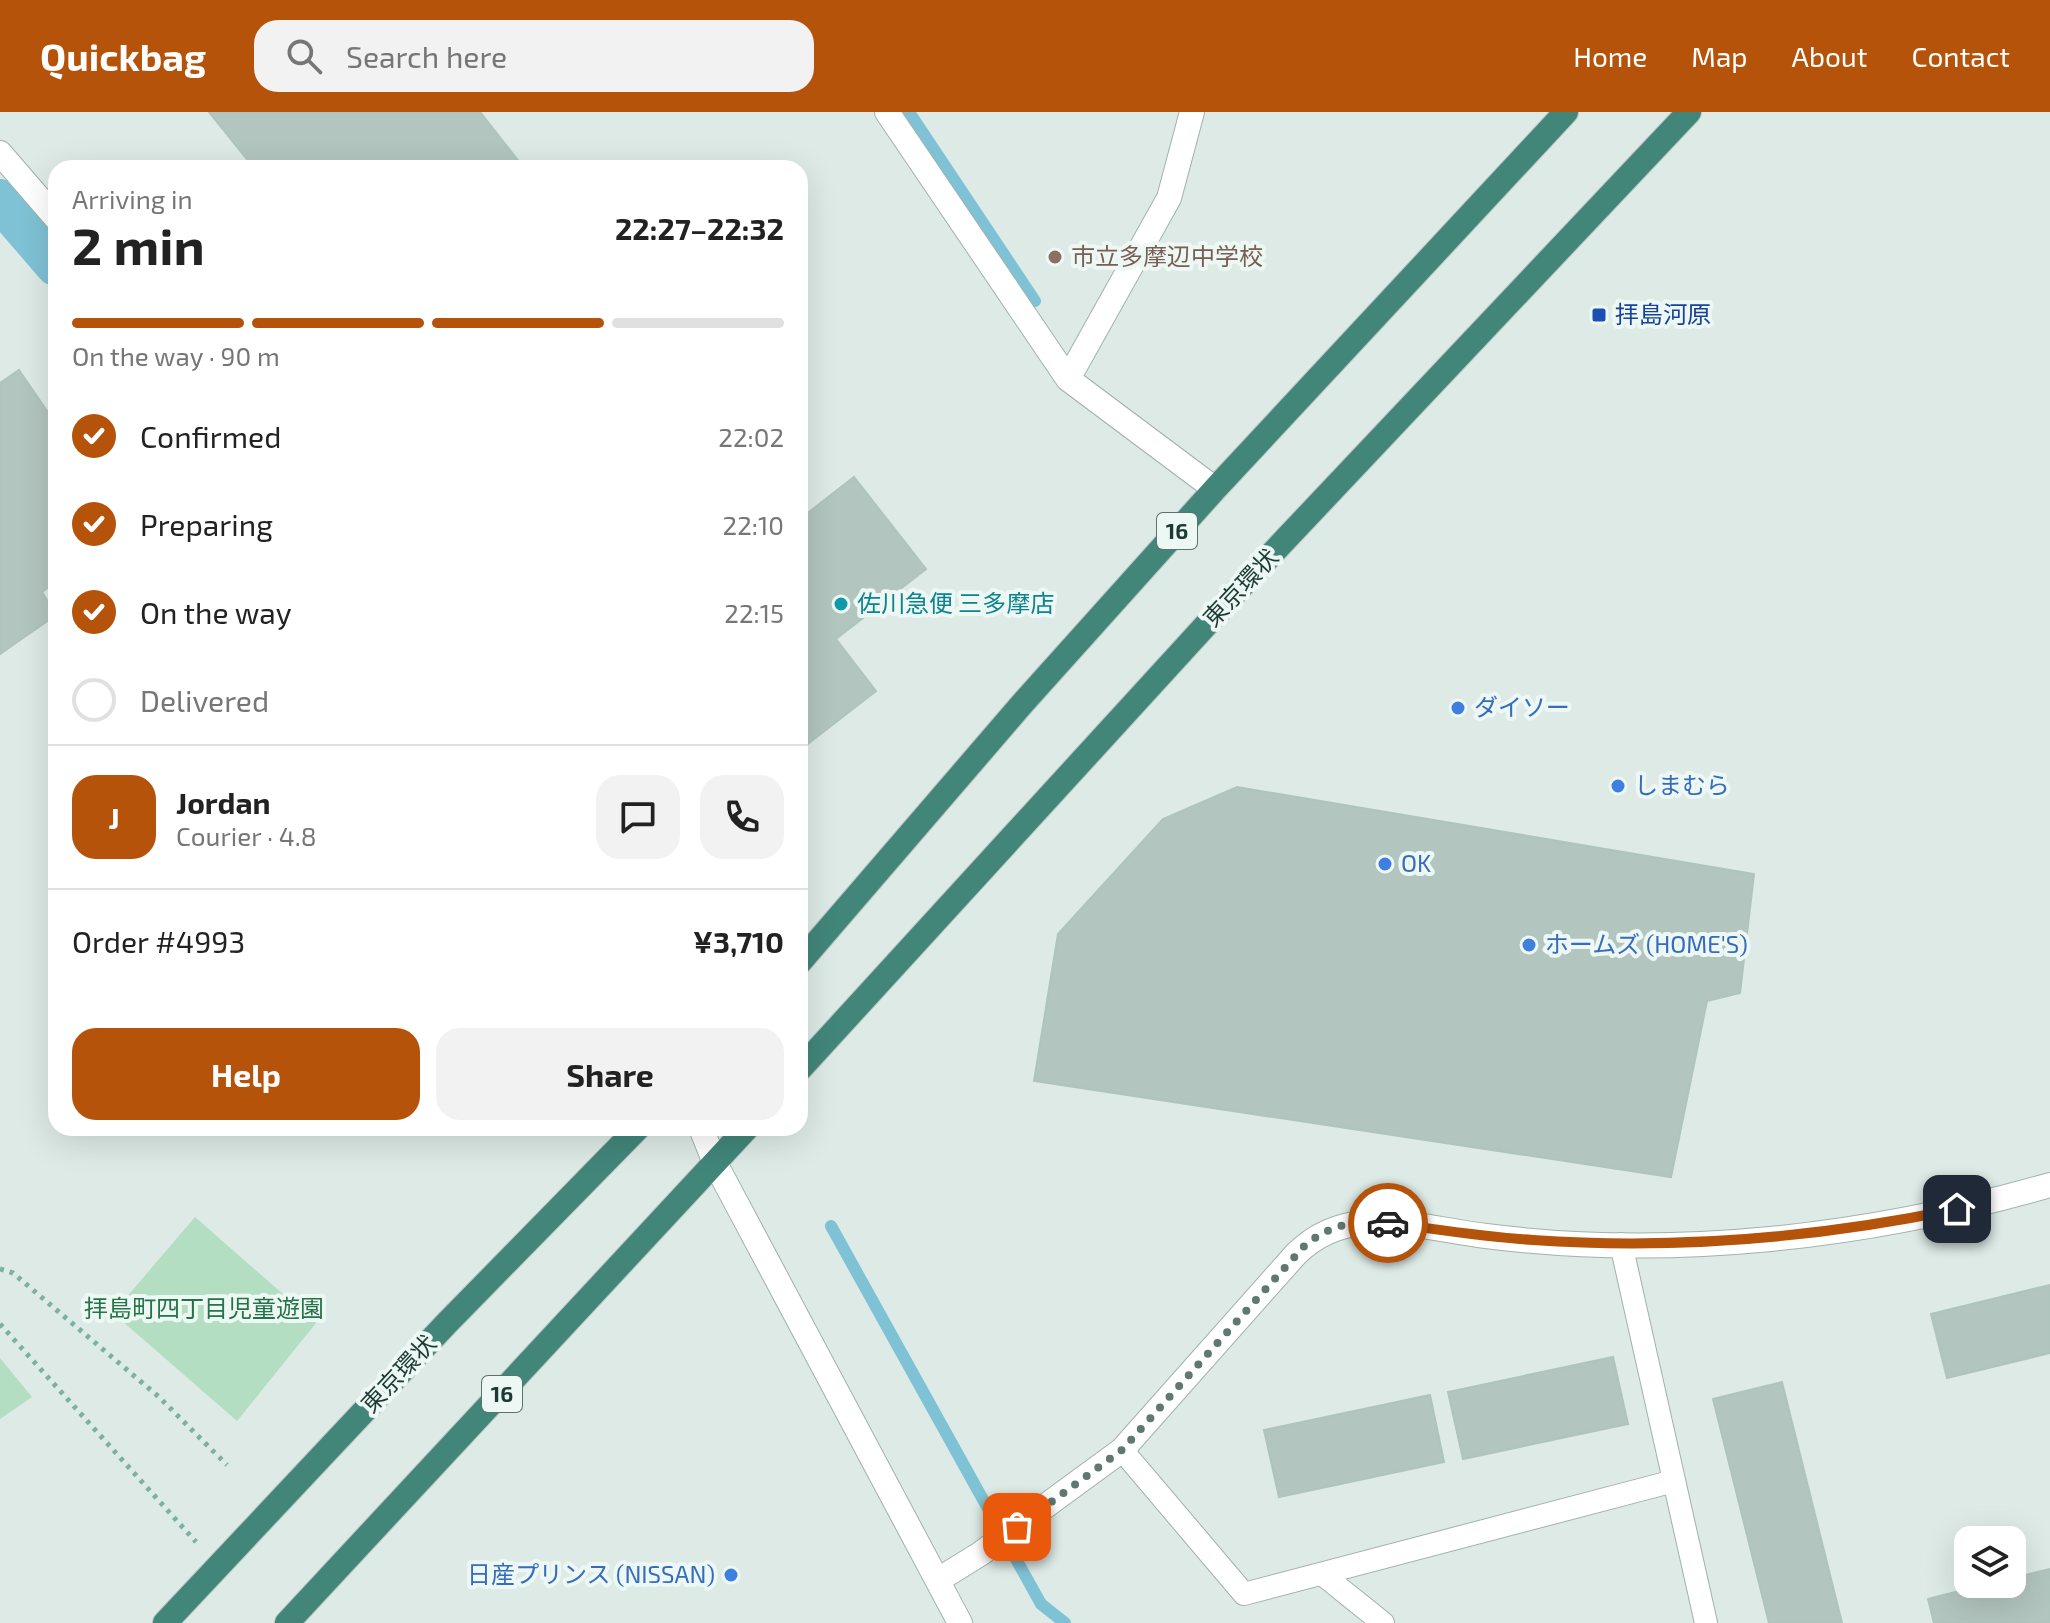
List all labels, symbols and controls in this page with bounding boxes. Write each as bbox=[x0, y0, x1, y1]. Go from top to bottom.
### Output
search box bbox=[254, 20, 814, 92]
text: Quickbag bbox=[40, 33, 206, 79]
icon: search bbox=[282, 34, 326, 78]
text: Search here bbox=[346, 38, 507, 74]
text: Home bbox=[1573, 39, 1647, 73]
text: Map bbox=[1691, 39, 1748, 73]
text: About bbox=[1792, 39, 1867, 73]
text: Contact bbox=[1911, 39, 2010, 73]
text: Arriving in bbox=[72, 183, 193, 214]
text: 22:27–22:32 bbox=[615, 210, 784, 246]
text: 2 min bbox=[72, 213, 205, 275]
place label: 市立多摩辺中学校 bbox=[1071, 241, 1263, 270]
marker: 市立多摩辺中学校 bbox=[1046, 248, 1064, 266]
place label: 拝島河原 bbox=[1615, 299, 1711, 328]
marker: 拝島河原 bbox=[1590, 306, 1608, 324]
text: On the way · 90 m bbox=[72, 340, 280, 371]
icon: check bbox=[72, 414, 116, 458]
text: Confirmed bbox=[140, 418, 281, 454]
text: 22:02 bbox=[718, 421, 784, 452]
icon: check bbox=[72, 502, 116, 546]
text: Preparing bbox=[140, 506, 273, 542]
text: 22:10 bbox=[723, 509, 784, 540]
road number: 16 bbox=[1157, 513, 1197, 549]
street label: 東京環状 bbox=[1197, 542, 1283, 632]
place label: 佐川急便 三多摩店 bbox=[857, 588, 1054, 617]
icon: check bbox=[72, 590, 116, 634]
text: On the way bbox=[140, 594, 292, 630]
marker: 佐川急便 三多摩店 bbox=[832, 595, 850, 613]
text: 22:15 bbox=[724, 597, 784, 628]
text: Delivered bbox=[140, 682, 269, 718]
place label: ダイソー bbox=[1474, 692, 1570, 721]
marker: ダイソー bbox=[1449, 699, 1467, 717]
place label: しまむら bbox=[1634, 770, 1730, 799]
button: chat bbox=[596, 775, 680, 859]
button: phone bbox=[700, 775, 784, 859]
marker: しまむら bbox=[1609, 777, 1627, 795]
text: Jordan bbox=[176, 784, 271, 820]
text: J bbox=[108, 799, 120, 835]
text: Courier · 4.8 bbox=[176, 820, 317, 851]
place label: OK bbox=[1401, 848, 1431, 877]
marker: OK bbox=[1376, 855, 1394, 873]
text: Order #4993 bbox=[72, 923, 245, 959]
text: ¥3,710 bbox=[693, 923, 784, 959]
place label: ホームズ (HOME'S) bbox=[1545, 929, 1748, 958]
marker: ホームズ (HOME'S) bbox=[1520, 936, 1538, 954]
button: Help bbox=[72, 1028, 420, 1120]
button: Share bbox=[436, 1028, 784, 1120]
pin bbox=[1923, 1175, 1991, 1243]
courier bbox=[1348, 1183, 1428, 1263]
icon: home bbox=[1935, 1187, 1979, 1231]
icon: car bbox=[1366, 1201, 1410, 1245]
park label: 拝島町四丁目児童遊園 bbox=[84, 1293, 324, 1322]
street label: 東京環状 bbox=[355, 1328, 441, 1418]
road number: 16 bbox=[482, 1376, 522, 1412]
pin bbox=[983, 1493, 1051, 1561]
icon: bag bbox=[995, 1505, 1039, 1549]
map controls bbox=[1954, 1526, 2026, 1598]
button: layers bbox=[1954, 1526, 2026, 1598]
place label: 日産プリンス (NISSAN) bbox=[467, 1559, 715, 1588]
marker: 日産プリンス (NISSAN) bbox=[722, 1566, 740, 1584]

